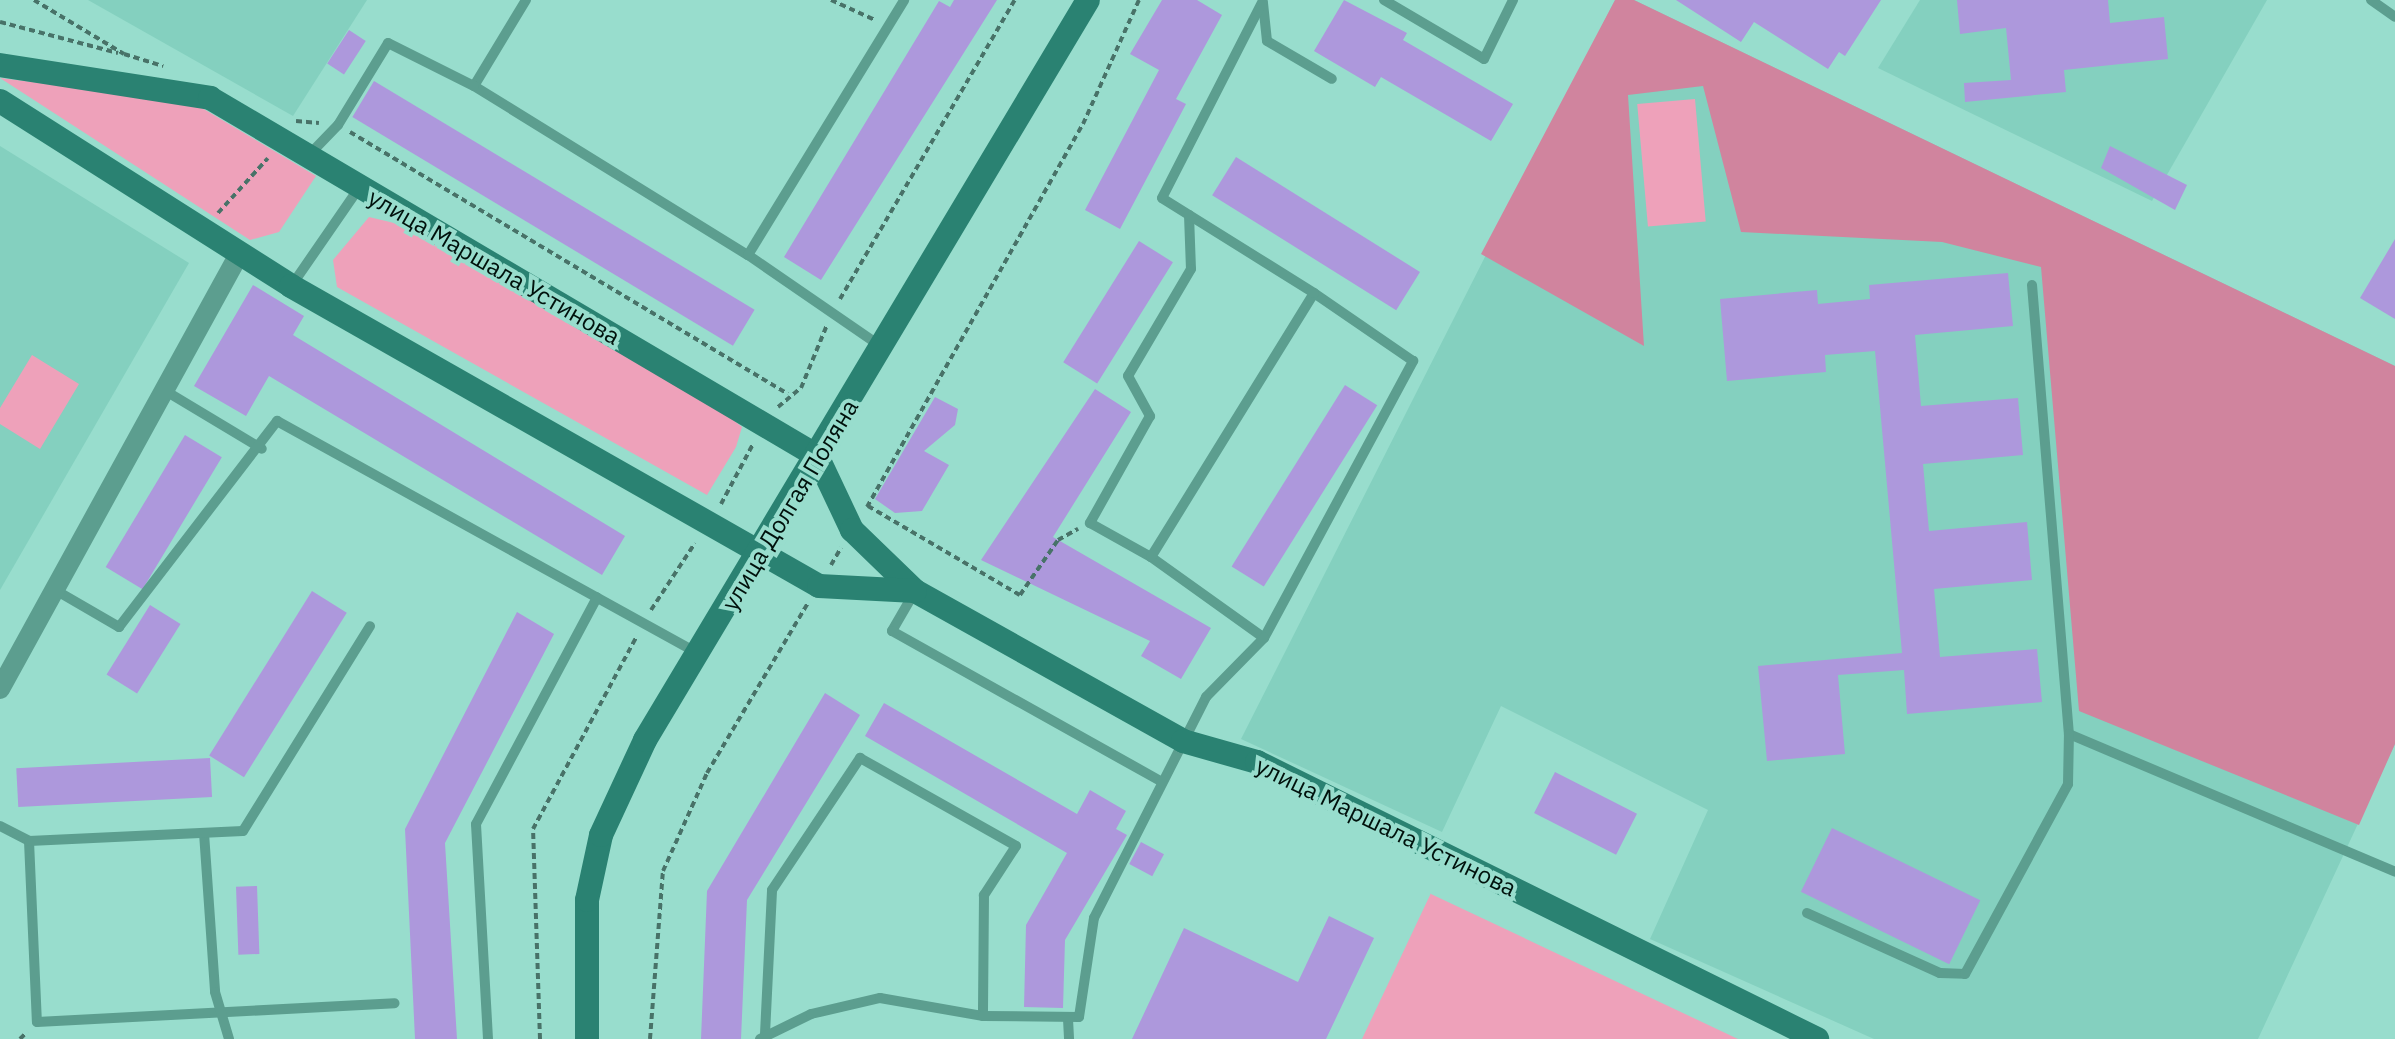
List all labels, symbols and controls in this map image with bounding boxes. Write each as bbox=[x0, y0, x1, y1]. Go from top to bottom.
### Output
street label: улица Маршала Устинова bbox=[363, 183, 625, 351]
street label: улица Долгая Поляна bbox=[716, 394, 864, 616]
street label: улица Маршала Устинова bbox=[1251, 751, 1521, 903]

